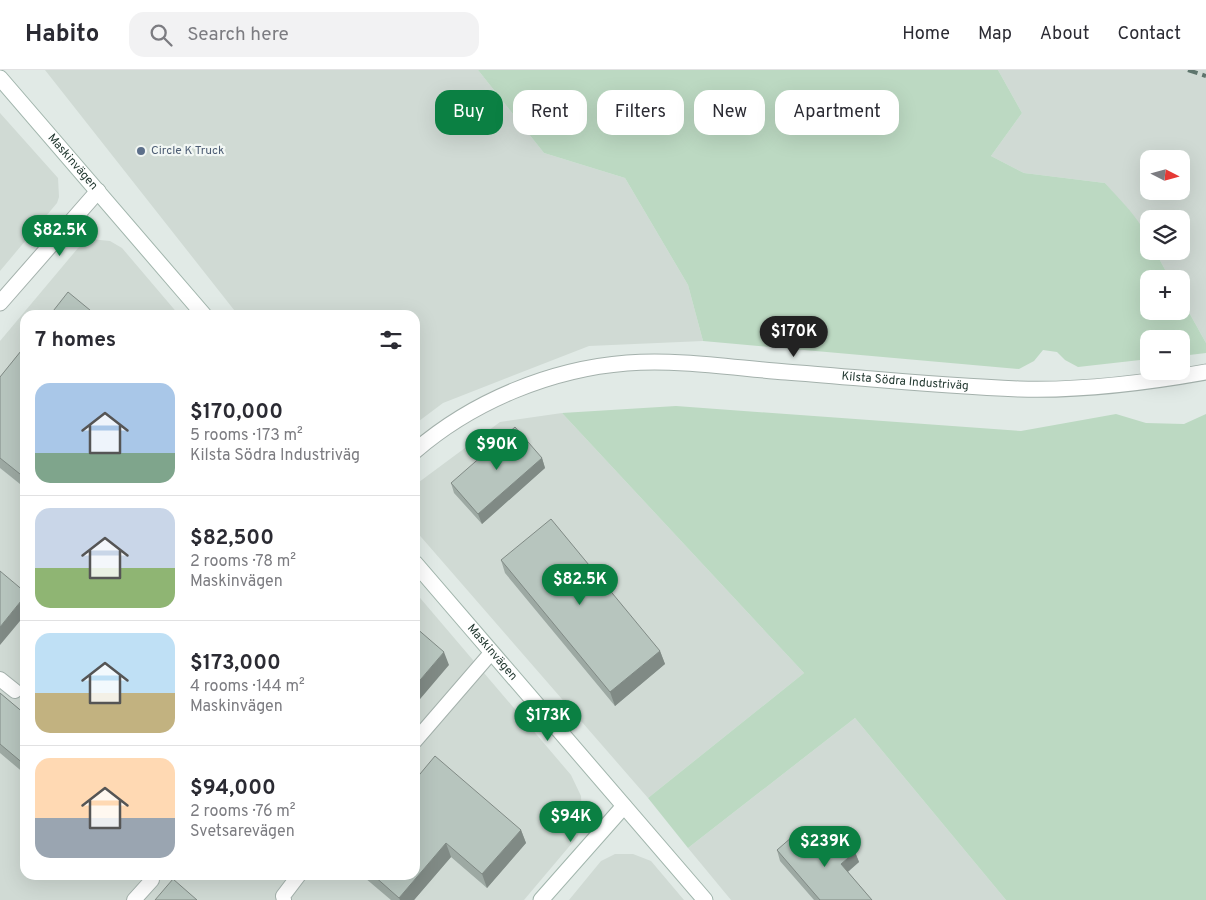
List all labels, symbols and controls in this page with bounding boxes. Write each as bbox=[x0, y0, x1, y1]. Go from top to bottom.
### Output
search box bbox=[129, 12, 479, 57]
text: Habito bbox=[25, 20, 99, 50]
icon: search bbox=[147, 21, 175, 49]
text: Search here bbox=[187, 23, 289, 47]
text: Home bbox=[902, 23, 950, 46]
text: Map bbox=[978, 23, 1012, 46]
text: About bbox=[1040, 23, 1089, 46]
text: Contact bbox=[1117, 23, 1181, 46]
chip: Buy bbox=[435, 90, 503, 135]
chip: Rent bbox=[513, 90, 587, 135]
chip: Filters bbox=[597, 90, 684, 135]
chip: New bbox=[694, 90, 765, 135]
chip: Apartment bbox=[775, 90, 899, 135]
street label: Maskinvägen bbox=[44, 130, 101, 194]
place label: Circle K Truck bbox=[151, 143, 224, 159]
marker: Circle K Truck bbox=[135, 145, 147, 157]
north arrow bbox=[1140, 150, 1190, 200]
map controls bbox=[1140, 150, 1190, 380]
button: layers bbox=[1140, 210, 1190, 260]
pin: $82.5K bbox=[19, 214, 101, 257]
text: $82.5K bbox=[33, 221, 87, 241]
button: + bbox=[1140, 270, 1190, 320]
pin: $170K bbox=[759, 316, 829, 358]
text: $170K bbox=[771, 322, 817, 342]
icon: filters bbox=[377, 326, 405, 354]
text: 7 homes bbox=[35, 327, 116, 354]
button: − bbox=[1140, 330, 1190, 380]
street label: Kilsta Södra Industriväg bbox=[841, 369, 969, 394]
text: $170,000 bbox=[190, 399, 283, 426]
icon: home bbox=[75, 403, 135, 463]
text: 5 rooms · 173 m² bbox=[190, 426, 303, 446]
pin: $90K bbox=[467, 428, 527, 471]
text: $90K bbox=[476, 435, 518, 455]
text: Kilsta Södra Industriväg bbox=[190, 446, 360, 466]
text: $82,500 bbox=[190, 525, 274, 552]
icon: home bbox=[75, 528, 135, 588]
text: 2 rooms · 78 m² bbox=[190, 552, 296, 572]
pin: $82.5K bbox=[539, 564, 621, 606]
text: $82.5K bbox=[553, 570, 607, 590]
text: Maskinvägen bbox=[190, 572, 283, 592]
street label: Maskinvägen bbox=[463, 621, 521, 684]
text: $173,000 bbox=[190, 650, 281, 677]
icon: home bbox=[75, 653, 135, 713]
text: 4 rooms · 144 m² bbox=[190, 677, 305, 697]
text: Maskinvägen bbox=[190, 697, 283, 717]
pin: $173K bbox=[513, 700, 583, 742]
text: $173K bbox=[525, 706, 571, 726]
text: $94,000 bbox=[190, 775, 276, 802]
icon: home bbox=[75, 778, 135, 838]
pin: $94K bbox=[541, 800, 601, 843]
text: 2 rooms · 76 m² bbox=[190, 802, 296, 822]
text: $94K bbox=[550, 807, 592, 827]
text: Svetsarevägen bbox=[190, 822, 295, 842]
pin: $239K bbox=[790, 826, 860, 868]
text: $239K bbox=[800, 832, 850, 852]

